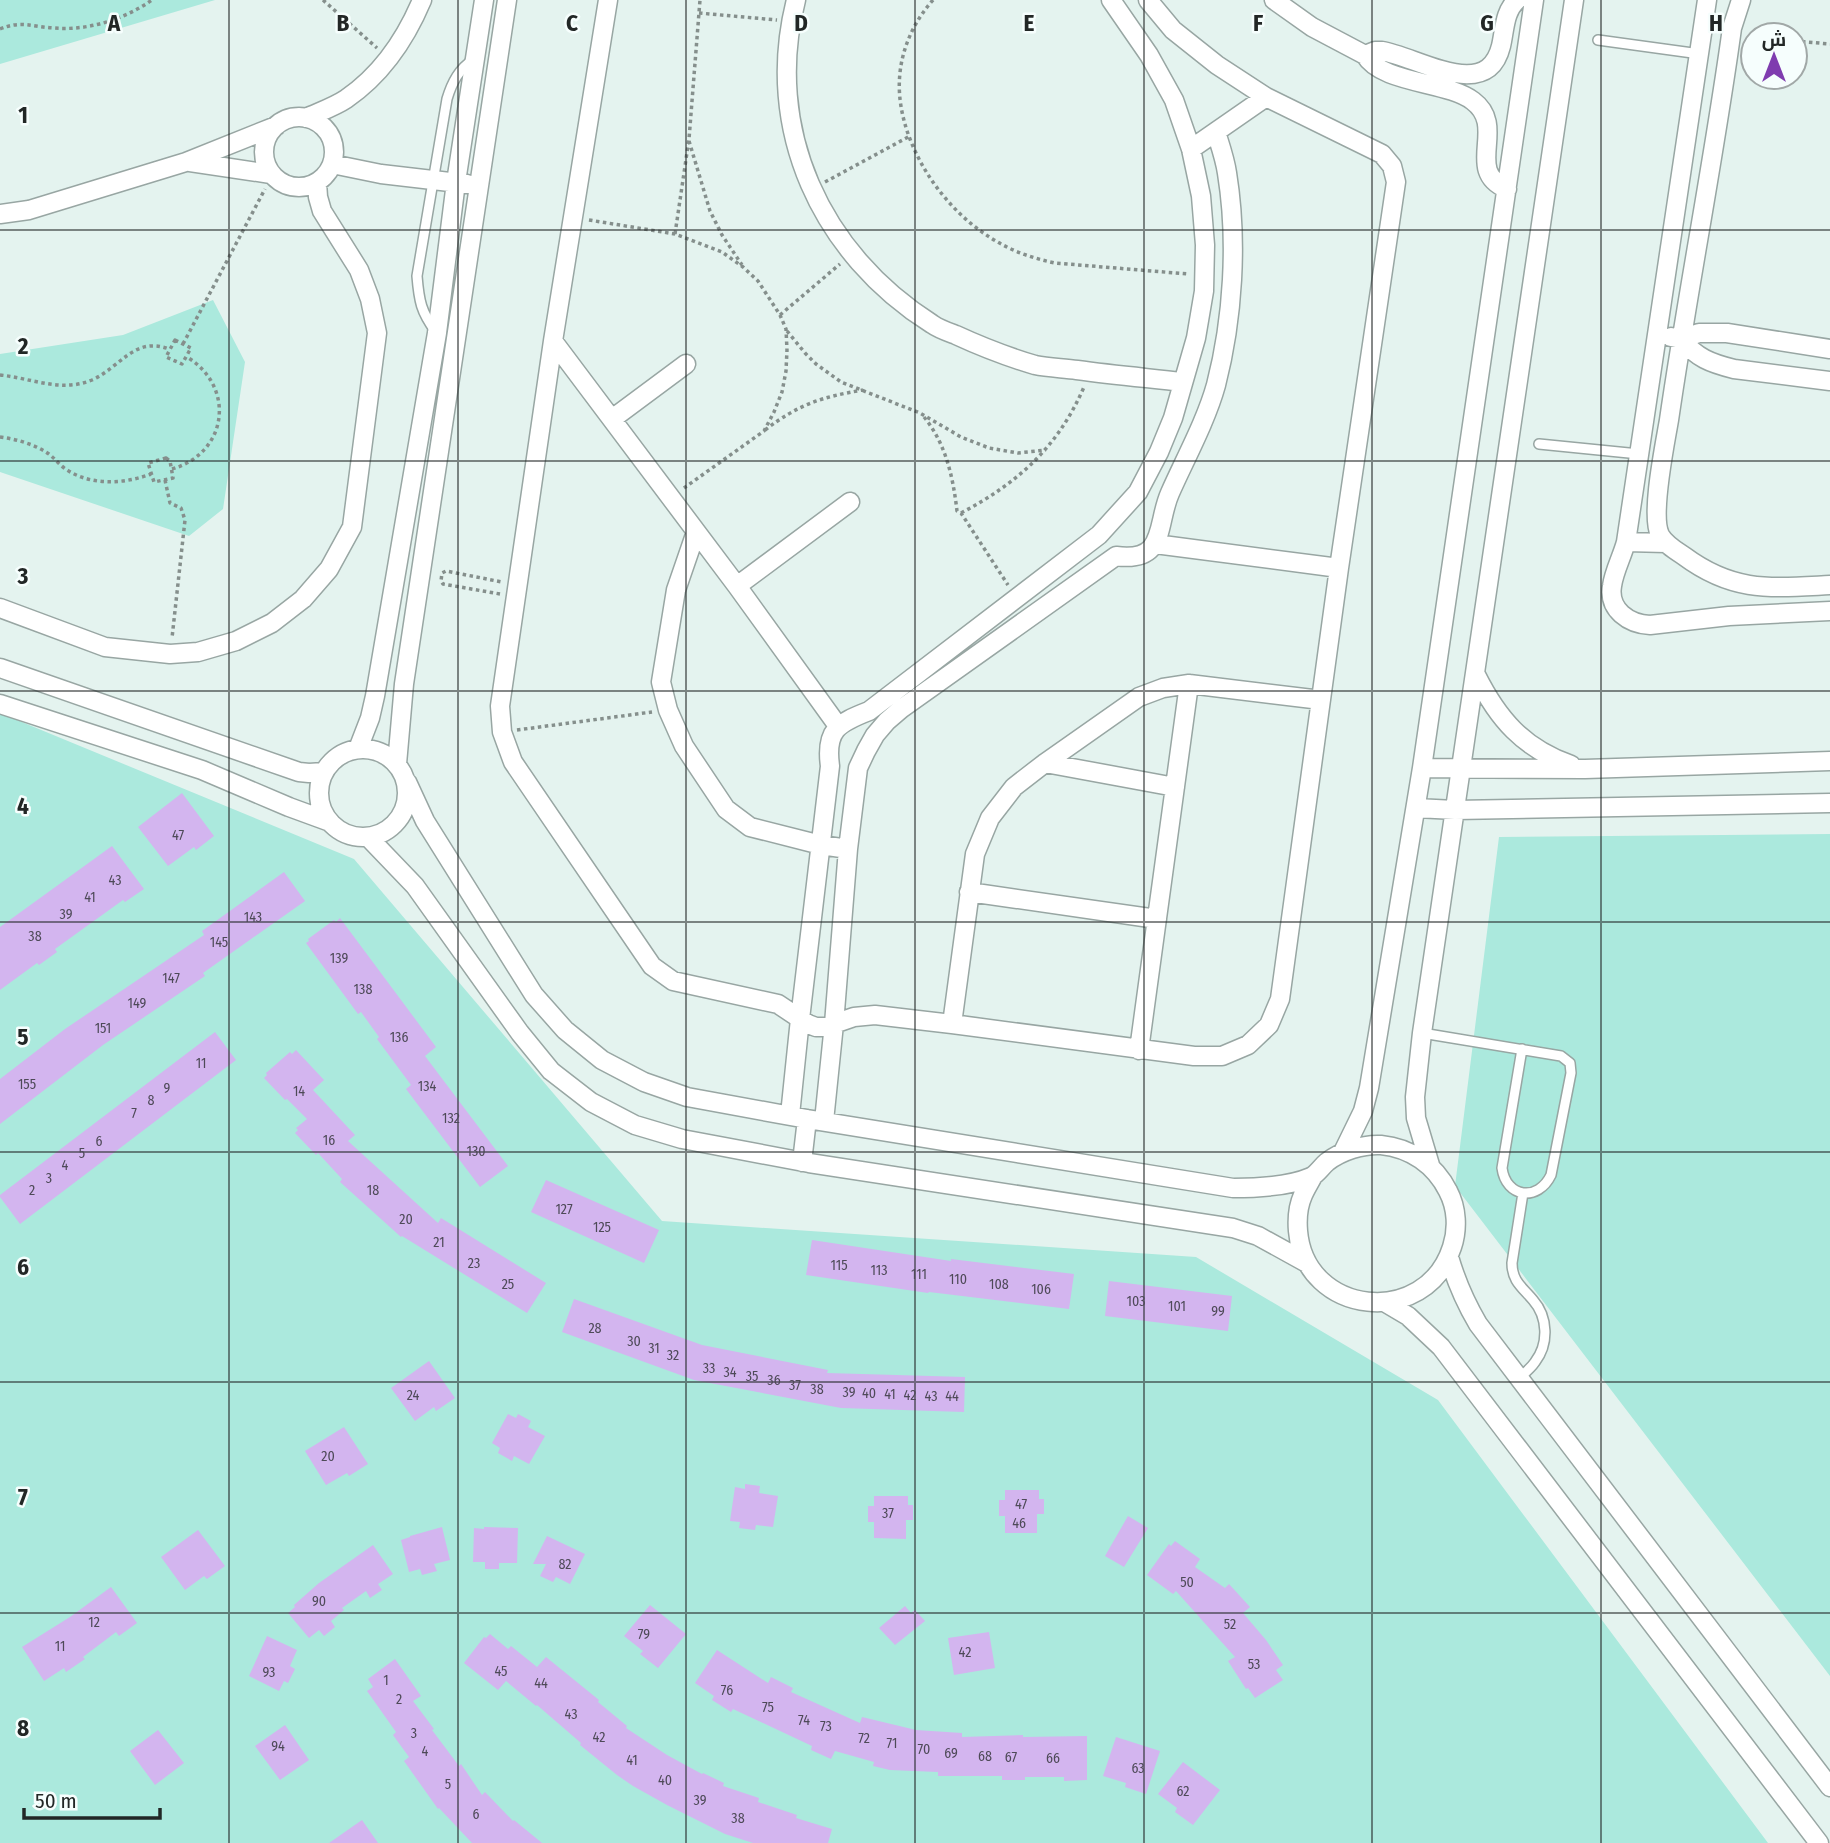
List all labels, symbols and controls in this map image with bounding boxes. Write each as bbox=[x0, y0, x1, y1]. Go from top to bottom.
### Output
text: A bbox=[107, 9, 121, 37]
text: B bbox=[337, 9, 350, 37]
text: C bbox=[566, 9, 578, 37]
text: D bbox=[794, 9, 808, 37]
text: E bbox=[1024, 9, 1035, 37]
text: F bbox=[1253, 9, 1263, 37]
text: G bbox=[1480, 9, 1494, 37]
text: H bbox=[1709, 9, 1723, 37]
north arrow bbox=[1739, 21, 1809, 91]
text: ش bbox=[1762, 28, 1786, 51]
text: 1 bbox=[18, 101, 28, 129]
text: 2 bbox=[17, 332, 29, 360]
text: 3 bbox=[17, 562, 29, 590]
text: 4 bbox=[17, 792, 29, 820]
house number: 47 bbox=[172, 827, 184, 844]
house number: 43 bbox=[109, 872, 121, 889]
house number: 41 bbox=[84, 889, 96, 906]
house number: 39 bbox=[60, 906, 73, 923]
house number: 143 bbox=[244, 909, 262, 926]
house number: 38 bbox=[28, 928, 42, 945]
house number: 145 bbox=[210, 934, 228, 951]
house number: 139 bbox=[330, 950, 348, 967]
house number: 147 bbox=[162, 970, 180, 987]
house number: 138 bbox=[354, 981, 372, 998]
house number: 149 bbox=[128, 995, 147, 1012]
house number: 151 bbox=[95, 1020, 111, 1037]
text: 5 bbox=[17, 1023, 29, 1051]
house number: 136 bbox=[390, 1029, 408, 1046]
house number: 11 bbox=[196, 1055, 206, 1072]
house number: 155 bbox=[18, 1076, 36, 1093]
house number: 134 bbox=[418, 1078, 436, 1095]
house number: 9 bbox=[164, 1080, 171, 1097]
house number: 14 bbox=[293, 1083, 305, 1100]
house number: 8 bbox=[148, 1092, 155, 1109]
house number: 7 bbox=[131, 1105, 137, 1122]
house number: 132 bbox=[442, 1110, 460, 1127]
house number: 16 bbox=[323, 1132, 335, 1149]
house number: 6 bbox=[96, 1133, 103, 1150]
house number: 130 bbox=[466, 1143, 486, 1160]
house number: 5 bbox=[79, 1145, 85, 1162]
house number: 4 bbox=[62, 1157, 69, 1174]
house number: 3 bbox=[46, 1170, 52, 1187]
house number: 2 bbox=[29, 1182, 35, 1199]
house number: 18 bbox=[367, 1182, 379, 1199]
house number: 127 bbox=[555, 1201, 573, 1218]
house number: 20 bbox=[399, 1211, 413, 1228]
house number: 125 bbox=[593, 1219, 611, 1236]
house number: 21 bbox=[433, 1234, 445, 1251]
text: 6 bbox=[17, 1253, 29, 1281]
house number: 23 bbox=[468, 1255, 480, 1272]
house number: 115 bbox=[830, 1257, 848, 1274]
house number: 113 bbox=[870, 1262, 888, 1279]
house number: 111 bbox=[911, 1266, 927, 1283]
house number: 110 bbox=[949, 1271, 967, 1288]
house number: 25 bbox=[502, 1276, 514, 1293]
house number: 108 bbox=[989, 1276, 1009, 1293]
house number: 106 bbox=[1031, 1281, 1051, 1298]
house number: 103 bbox=[1127, 1293, 1145, 1310]
house number: 101 bbox=[1168, 1298, 1186, 1315]
house number: 99 bbox=[1211, 1303, 1225, 1320]
house number: 28 bbox=[588, 1320, 602, 1337]
house number: 30 bbox=[627, 1333, 641, 1350]
house number: 31 bbox=[648, 1340, 660, 1357]
house number: 32 bbox=[667, 1347, 679, 1364]
house number: 33 bbox=[703, 1360, 715, 1377]
house number: 34 bbox=[723, 1364, 737, 1381]
house number: 35 bbox=[746, 1368, 758, 1385]
house number: 36 bbox=[767, 1372, 781, 1389]
house number: 37 bbox=[789, 1377, 801, 1394]
house number: 38 bbox=[810, 1381, 824, 1398]
house number: 39 bbox=[843, 1384, 856, 1401]
house number: 40 bbox=[862, 1385, 876, 1402]
house number: 41 bbox=[884, 1386, 896, 1403]
house number: 24 bbox=[407, 1387, 420, 1404]
house number: 42 bbox=[904, 1387, 916, 1404]
house number: 43 bbox=[925, 1388, 937, 1405]
house number: 44 bbox=[945, 1388, 959, 1405]
house number: 20 bbox=[321, 1448, 335, 1465]
text: 7 bbox=[18, 1483, 28, 1511]
house number: 47 bbox=[1015, 1496, 1027, 1513]
house number: 37 bbox=[882, 1505, 894, 1522]
house number: 46 bbox=[1012, 1515, 1026, 1532]
house number: 82 bbox=[558, 1556, 572, 1573]
house number: 50 bbox=[1180, 1574, 1194, 1591]
house number: 90 bbox=[312, 1593, 326, 1610]
house number: 12 bbox=[88, 1614, 100, 1631]
house number: 52 bbox=[1224, 1616, 1236, 1633]
house number: 79 bbox=[638, 1626, 650, 1643]
house number: 11 bbox=[55, 1638, 65, 1655]
house number: 42 bbox=[959, 1644, 971, 1661]
house number: 53 bbox=[1248, 1656, 1260, 1673]
house number: 45 bbox=[494, 1663, 508, 1680]
house number: 93 bbox=[263, 1664, 275, 1681]
house number: 1 bbox=[383, 1672, 389, 1689]
house number: 44 bbox=[534, 1675, 548, 1692]
house number: 76 bbox=[721, 1682, 733, 1699]
house number: 2 bbox=[396, 1691, 402, 1708]
house number: 75 bbox=[762, 1699, 774, 1716]
house number: 43 bbox=[565, 1706, 577, 1723]
house number: 74 bbox=[798, 1712, 810, 1729]
text: 8 bbox=[17, 1714, 29, 1742]
house number: 73 bbox=[820, 1718, 832, 1735]
house number: 3 bbox=[411, 1725, 417, 1742]
house number: 42 bbox=[593, 1729, 605, 1746]
house number: 72 bbox=[858, 1730, 870, 1747]
house number: 71 bbox=[887, 1735, 897, 1752]
house number: 94 bbox=[271, 1738, 285, 1755]
house number: 70 bbox=[918, 1741, 930, 1758]
house number: 4 bbox=[422, 1743, 429, 1760]
house number: 69 bbox=[944, 1745, 958, 1762]
house number: 68 bbox=[978, 1748, 992, 1765]
house number: 67 bbox=[1005, 1749, 1017, 1766]
house number: 66 bbox=[1046, 1750, 1060, 1767]
house number: 41 bbox=[626, 1752, 638, 1769]
house number: 63 bbox=[1131, 1760, 1145, 1777]
house number: 40 bbox=[658, 1772, 672, 1789]
scale bar bbox=[24, 1776, 161, 1820]
house number: 5 bbox=[445, 1776, 451, 1793]
house number: 62 bbox=[1177, 1783, 1190, 1800]
text: 50 m bbox=[35, 1788, 77, 1814]
house number: 39 bbox=[694, 1792, 707, 1809]
house number: 6 bbox=[473, 1806, 480, 1823]
house number: 38 bbox=[731, 1810, 745, 1827]

